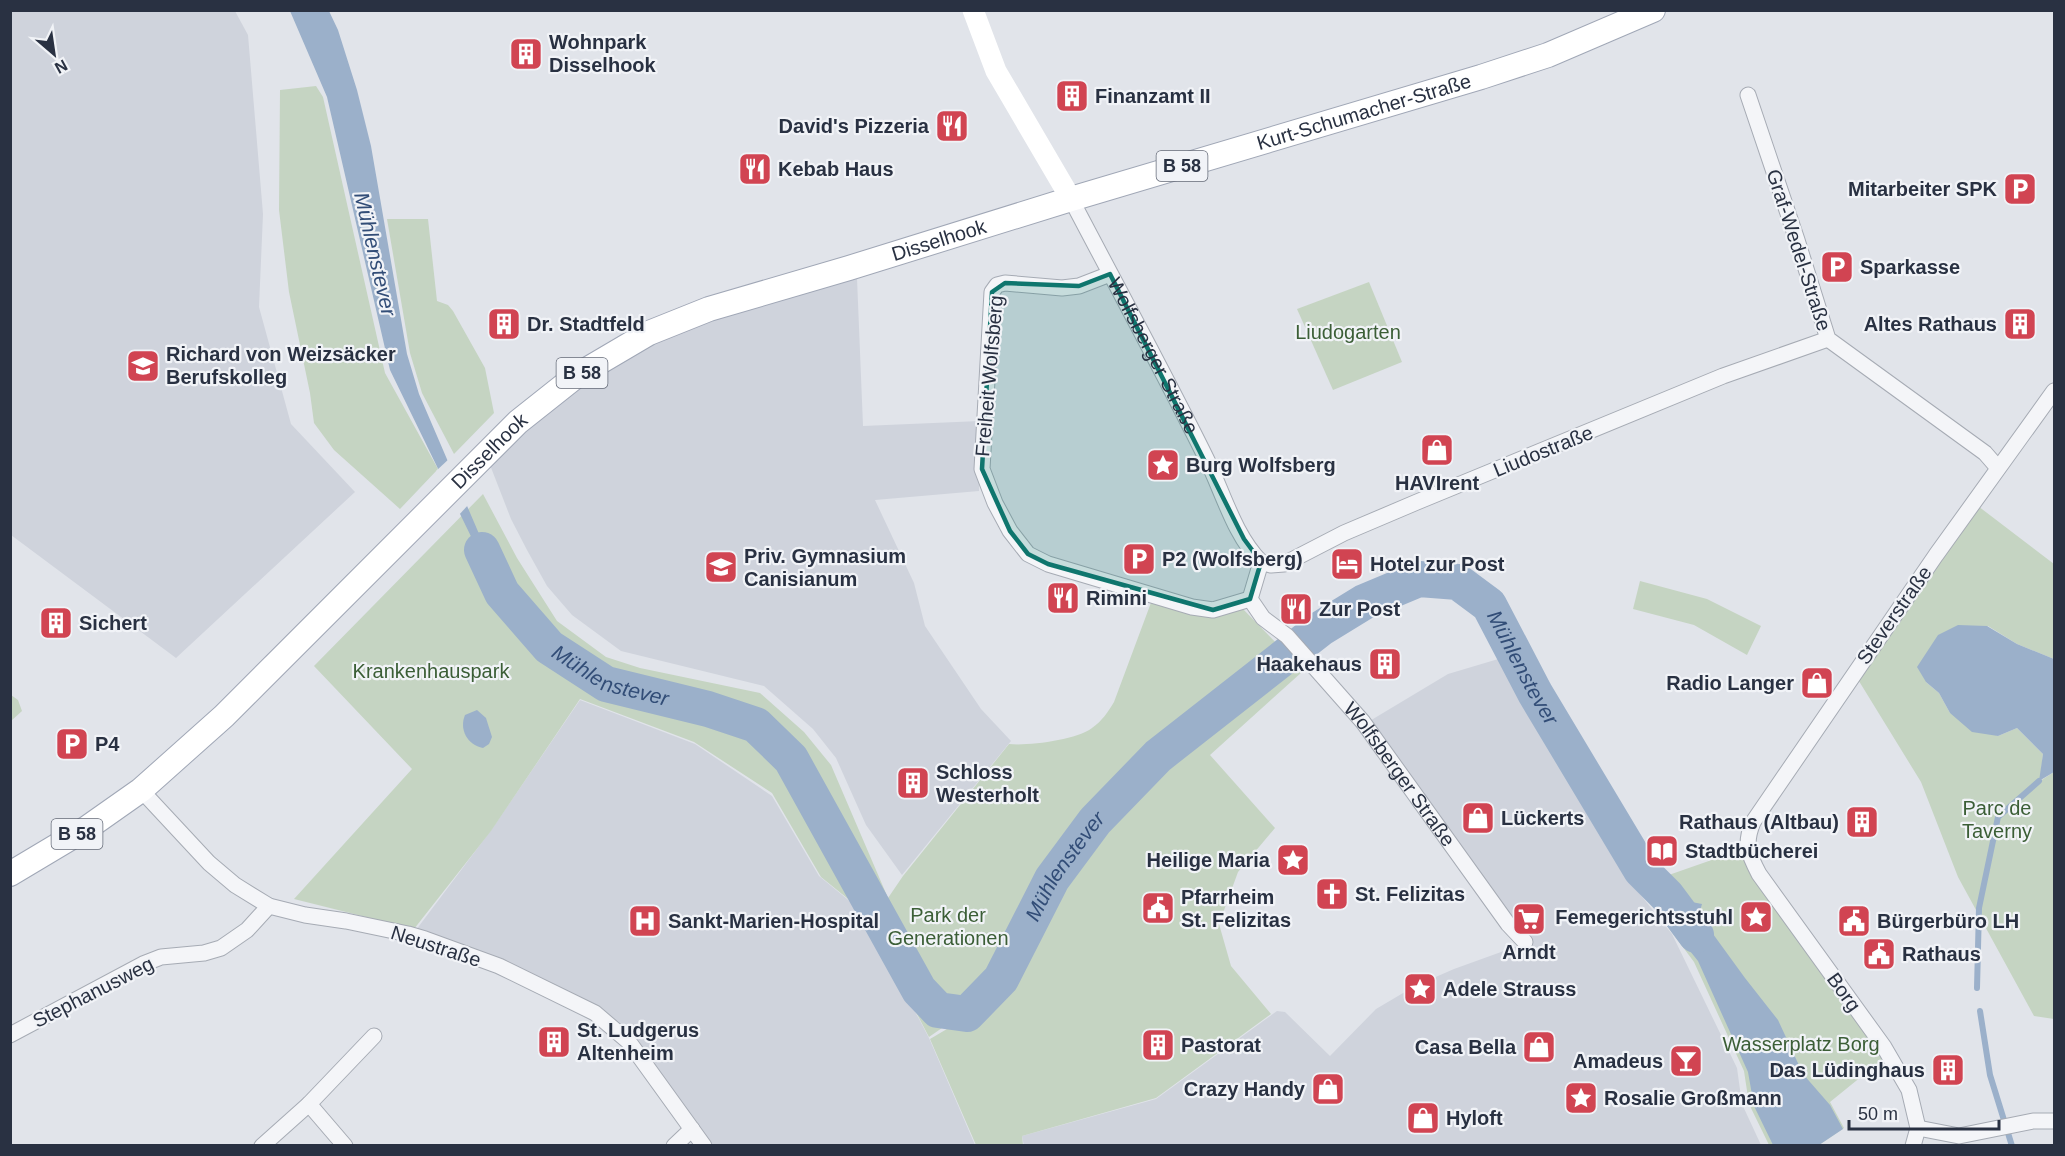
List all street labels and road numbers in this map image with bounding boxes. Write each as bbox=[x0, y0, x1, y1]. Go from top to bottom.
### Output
street label: Kurt-Schumacher-Straße bbox=[1254, 70, 1474, 154]
road number: B 58 bbox=[1156, 151, 1208, 181]
street label: Graf-Wedel-Straße bbox=[1762, 166, 1836, 334]
street label: Disselhook bbox=[889, 215, 990, 265]
street label: Wolfsberger Straße bbox=[1103, 274, 1203, 437]
street label: Freiheit Wolfsberg bbox=[971, 294, 1007, 458]
road number: B 58 bbox=[556, 358, 608, 388]
street label: Disselhook bbox=[447, 408, 532, 493]
street label: Liudostraße bbox=[1490, 421, 1596, 481]
street label: Steverstraße bbox=[1852, 562, 1936, 668]
street label: Wolfsberger Straße bbox=[1340, 698, 1460, 850]
road number: B 58 bbox=[52, 819, 103, 849]
street label: Neustraße bbox=[388, 921, 484, 971]
street label: Stephanusweg bbox=[29, 952, 157, 1032]
street label: Borg bbox=[1823, 968, 1865, 1016]

